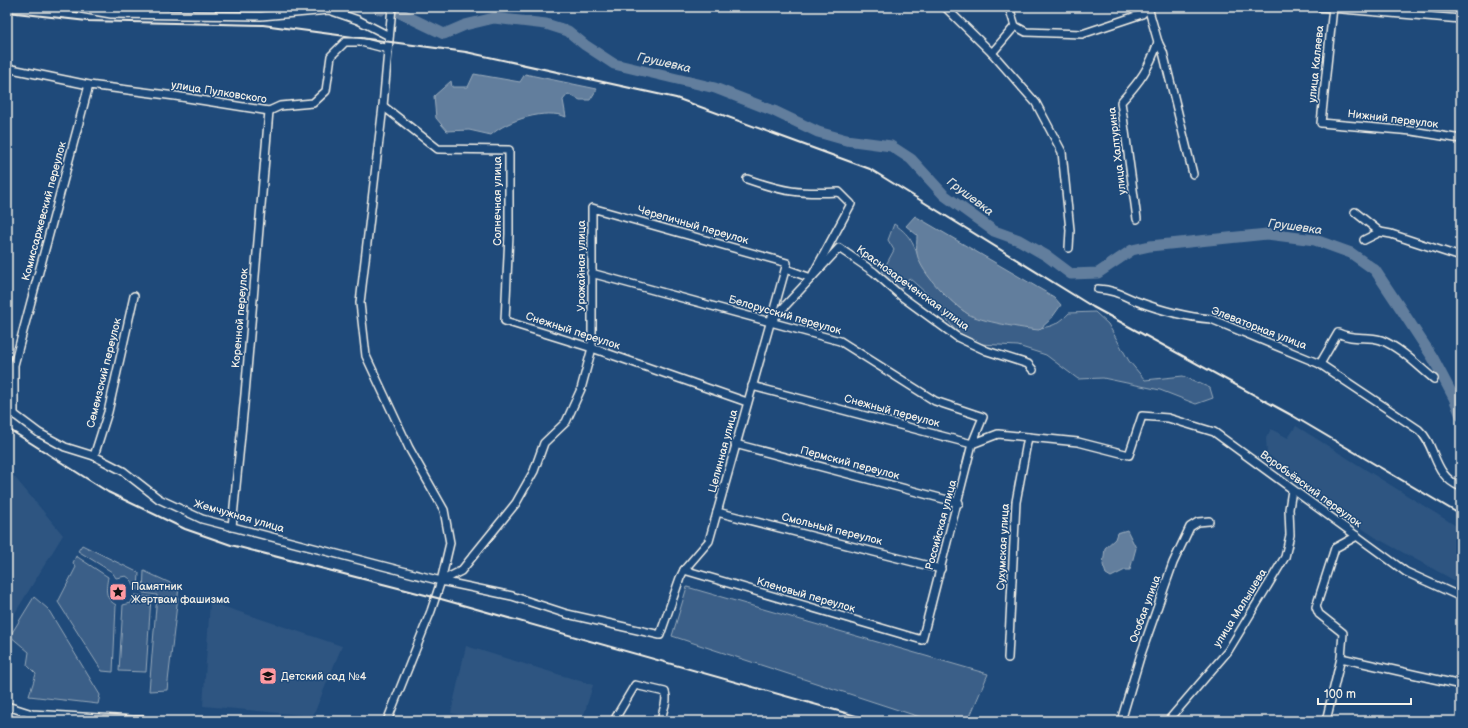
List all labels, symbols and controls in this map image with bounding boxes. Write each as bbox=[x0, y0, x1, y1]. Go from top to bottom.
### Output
street label: улица Каляева bbox=[1305, 24, 1327, 103]
water label: Грушевка bbox=[636, 50, 692, 76]
street label: улица Пулковского bbox=[170, 78, 268, 106]
street label: улица Халтурина bbox=[1105, 106, 1129, 196]
street label: Нижний переулок bbox=[1347, 107, 1439, 131]
street label: Комиссаржевский переулок bbox=[19, 140, 69, 282]
street label: Солнечная улица bbox=[491, 156, 504, 246]
water label: Грушевка bbox=[944, 175, 996, 219]
street label: Черепичный переулок bbox=[636, 203, 750, 247]
water label: Грушевка bbox=[1267, 216, 1323, 238]
street label: Урожайная улица bbox=[575, 220, 588, 312]
street label: Краснозареченская улица bbox=[854, 243, 972, 334]
street label: Коренной переулок bbox=[229, 267, 251, 369]
street label: Белорусский переулок bbox=[727, 293, 843, 337]
street label: Элеваторная улица bbox=[1209, 304, 1309, 352]
street label: Снежный переулок bbox=[524, 310, 622, 352]
street label: Семеизский переулок bbox=[84, 317, 124, 429]
street label: Снежный переулок bbox=[843, 392, 941, 430]
street label: Целинная улица bbox=[706, 408, 740, 494]
street label: Пермский переулок bbox=[799, 443, 901, 483]
street label: Воробьёвский переулок bbox=[1258, 448, 1364, 530]
street label: Российская улица bbox=[923, 478, 959, 572]
street label: Жемчужная улица bbox=[192, 497, 286, 535]
street label: Сухумская улица bbox=[994, 503, 1012, 591]
street label: Смольный переулок bbox=[780, 510, 884, 548]
street label: улица Малышева bbox=[1211, 566, 1270, 650]
street label: Особая улица bbox=[1127, 573, 1163, 645]
street label: Кленовый переулок bbox=[755, 575, 857, 615]
place label: Памятник Жертвам фашизма bbox=[131, 580, 230, 606]
place icon: Памятник Жертвам фашизма bbox=[108, 582, 128, 602]
school or university icon: Детский сад №4 bbox=[258, 666, 278, 686]
place label: Детский сад №4 bbox=[281, 670, 367, 683]
scale bar bbox=[1318, 680, 1411, 706]
text: 100 m bbox=[1324, 687, 1356, 702]

